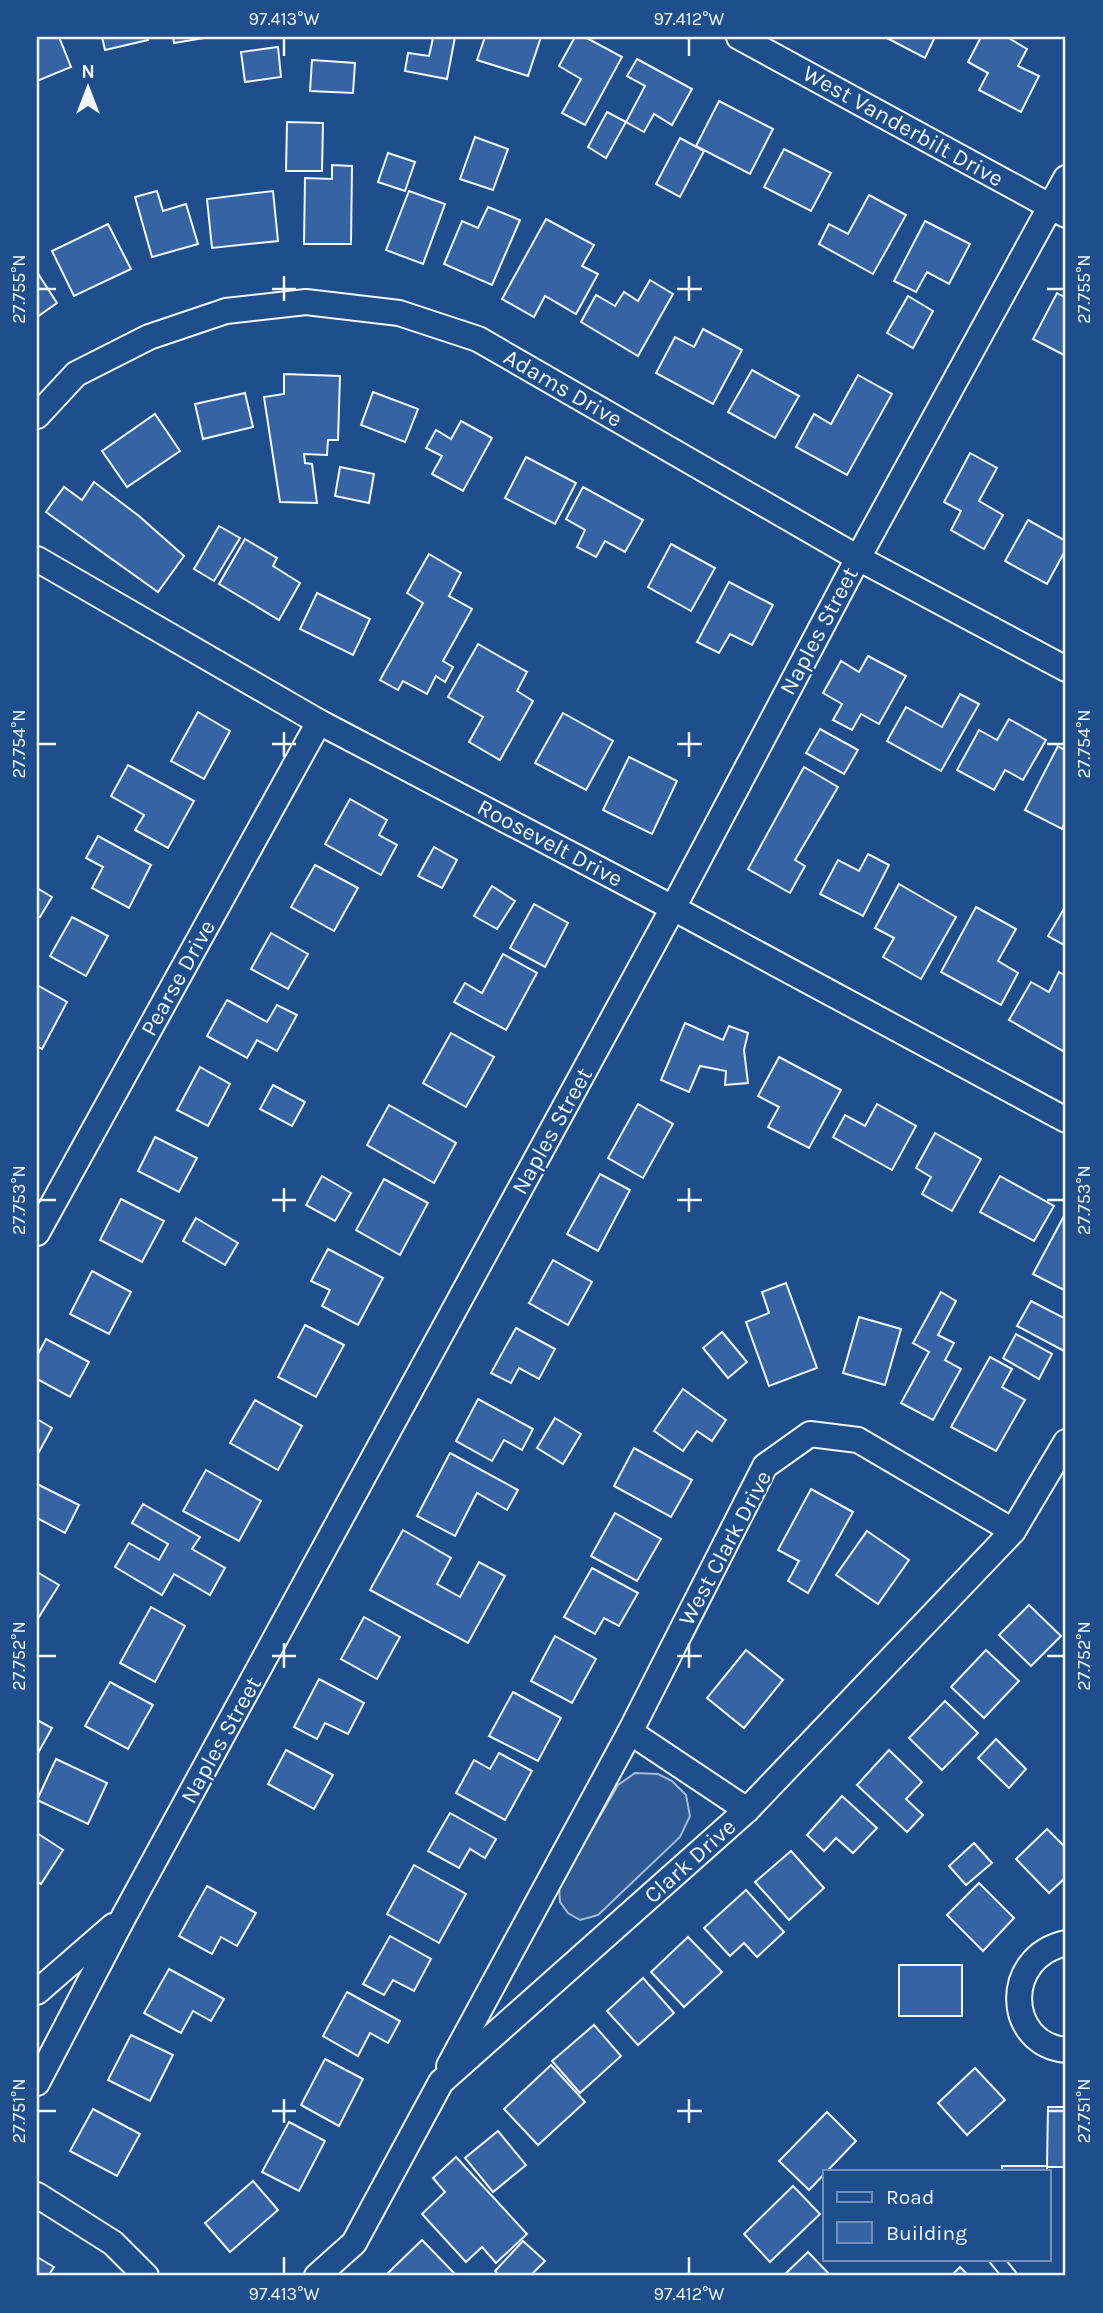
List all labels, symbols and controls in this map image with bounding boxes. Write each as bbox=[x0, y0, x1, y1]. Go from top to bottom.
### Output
text: 97.413°W bbox=[249, 8, 319, 30]
text: 97.412°W bbox=[654, 8, 724, 30]
north arrow bbox=[52, 52, 122, 122]
street label: West Vanderbilt Drive bbox=[798, 60, 1008, 192]
text: N bbox=[81, 61, 95, 83]
text: 27.755°N bbox=[8, 254, 30, 324]
text: 27.755°N bbox=[1073, 254, 1095, 324]
street label: Adams Drive bbox=[499, 343, 627, 433]
street label: Naples Street bbox=[774, 562, 864, 699]
text: 27.754°N bbox=[8, 709, 30, 779]
text: 27.754°N bbox=[1073, 709, 1095, 779]
street label: Roosevelt Drive bbox=[473, 793, 627, 893]
street label: Pearse Drive bbox=[135, 915, 221, 1041]
street label: Naples Street bbox=[506, 1063, 598, 1199]
text: 27.753°N bbox=[8, 1165, 30, 1235]
text: 27.753°N bbox=[1073, 1165, 1095, 1235]
street label: West Clark Drive bbox=[673, 1466, 777, 1630]
text: 27.752°N bbox=[8, 1621, 30, 1691]
text: 27.752°N bbox=[1073, 1621, 1095, 1691]
street label: Naples Street bbox=[175, 1672, 267, 1808]
street label: Clark Drive bbox=[639, 1813, 741, 1909]
text: 27.751°N bbox=[8, 2078, 30, 2144]
text: 27.751°N bbox=[1073, 2078, 1095, 2144]
legend bbox=[823, 2170, 1050, 2260]
text: Road bbox=[886, 2185, 934, 2209]
text: Building bbox=[886, 2221, 967, 2245]
text: 97.413°W bbox=[249, 2283, 319, 2305]
text: 97.412°W bbox=[654, 2283, 724, 2305]

